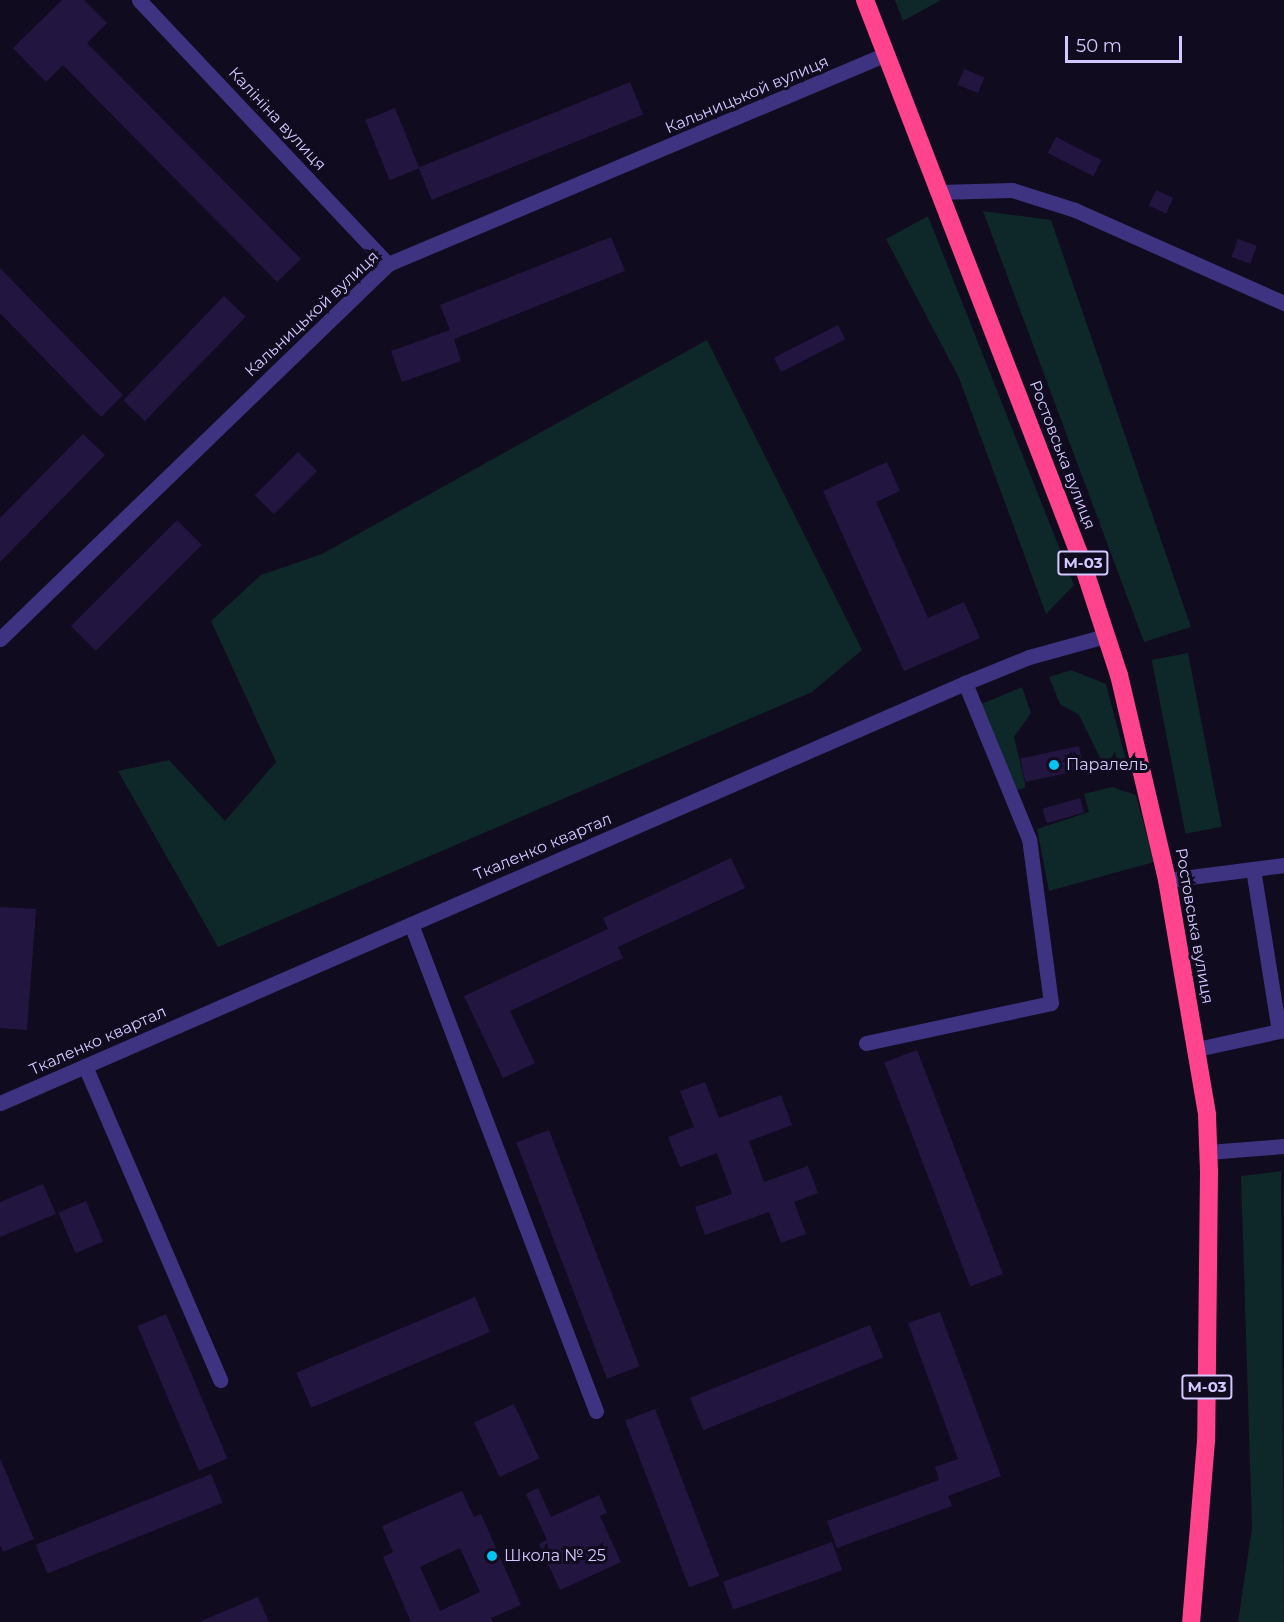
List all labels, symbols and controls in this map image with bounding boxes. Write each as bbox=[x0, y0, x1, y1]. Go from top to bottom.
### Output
scale bar bbox=[1068, 24, 1185, 62]
text: 50 m bbox=[1076, 35, 1122, 57]
street label: Кальницькой вулиця bbox=[662, 52, 832, 138]
street label: Калініна вулиця bbox=[224, 63, 330, 175]
street label: Кальницькой вулиця bbox=[241, 247, 383, 381]
street label: Ростовська вулиця bbox=[1025, 378, 1099, 532]
road number: М-03 bbox=[1056, 551, 1110, 575]
place label: Паралель bbox=[1066, 755, 1148, 775]
marker: Паралель bbox=[1047, 758, 1061, 772]
street label: Ткаленко квартал bbox=[471, 809, 615, 885]
street label: Ростовська вулиця bbox=[1171, 847, 1217, 1005]
street label: Ткаленко квартал bbox=[27, 1002, 169, 1080]
road number: М-03 bbox=[1180, 1375, 1234, 1399]
place label: Школа № 25 bbox=[504, 1546, 606, 1566]
marker: Школа № 25 bbox=[485, 1549, 499, 1563]

